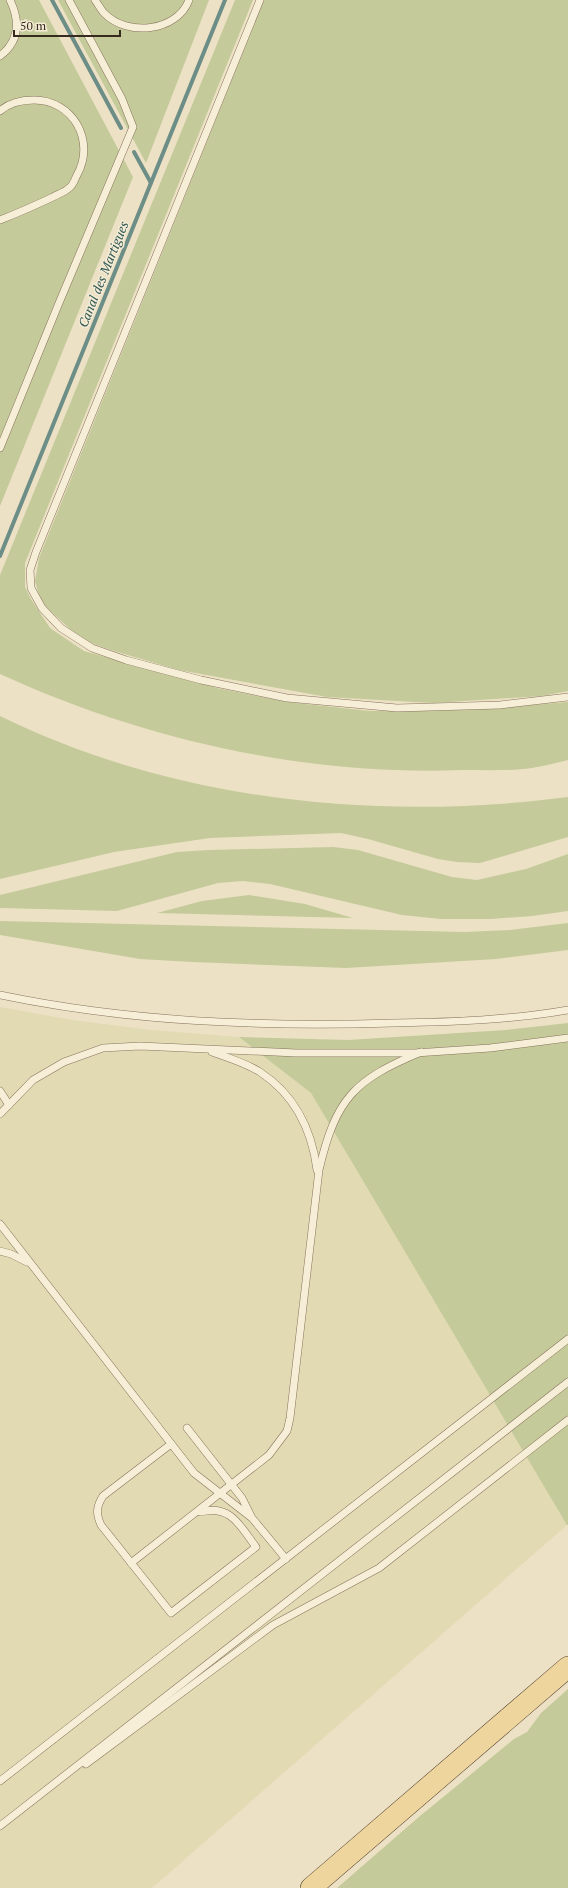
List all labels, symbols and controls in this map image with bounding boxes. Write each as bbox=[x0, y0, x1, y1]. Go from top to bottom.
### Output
scale bar bbox=[14, 12, 120, 38]
text: 50 m bbox=[20, 18, 47, 33]
water label: Canal des Martigues bbox=[73, 218, 133, 330]

